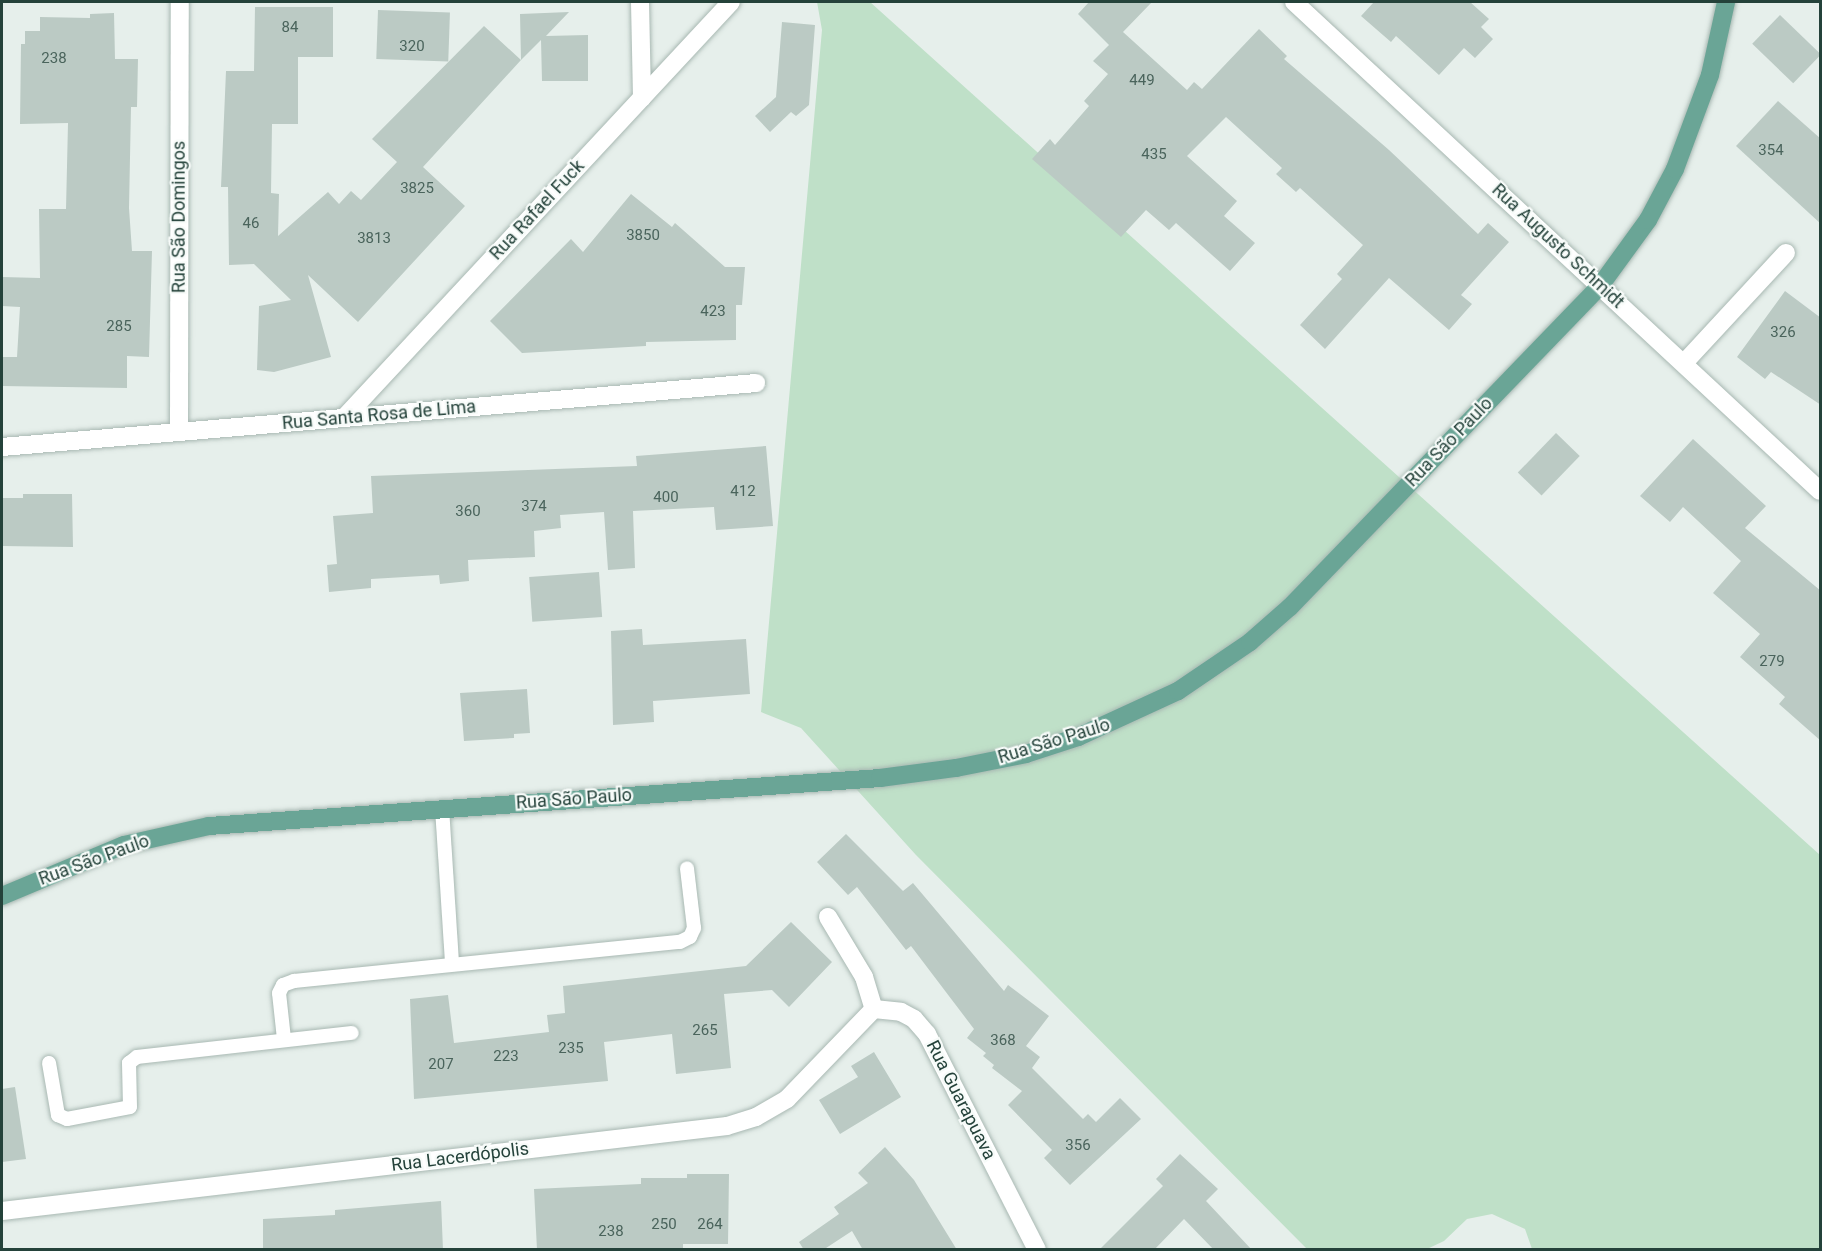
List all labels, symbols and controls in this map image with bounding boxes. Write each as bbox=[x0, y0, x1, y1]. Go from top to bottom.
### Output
house number: 84 bbox=[282, 19, 298, 37]
house number: 320 bbox=[399, 38, 425, 56]
house number: 238 bbox=[41, 50, 67, 68]
house number: 449 bbox=[1129, 72, 1155, 90]
street label: Rua São Domingos bbox=[168, 141, 190, 293]
house number: 354 bbox=[1758, 142, 1784, 160]
house number: 435 bbox=[1141, 146, 1167, 164]
street label: Rua Rafael Fuck bbox=[485, 156, 589, 264]
street label: Rua Augusto Schmidt bbox=[1487, 179, 1629, 313]
house number: 3825 bbox=[400, 180, 434, 198]
house number: 46 bbox=[243, 215, 259, 233]
house number: 3850 bbox=[626, 227, 660, 245]
house number: 3813 bbox=[357, 230, 391, 248]
house number: 423 bbox=[700, 303, 726, 321]
house number: 285 bbox=[106, 318, 132, 336]
house number: 326 bbox=[1770, 324, 1796, 342]
street label: Rua São Paulo bbox=[1401, 393, 1497, 491]
street label: Rua Santa Rosa de Lima bbox=[281, 396, 477, 434]
house number: 412 bbox=[730, 483, 756, 501]
house number: 400 bbox=[653, 489, 679, 507]
house number: 374 bbox=[521, 498, 547, 516]
house number: 360 bbox=[455, 503, 481, 521]
house number: 279 bbox=[1759, 653, 1785, 671]
street label: Rua São Paulo bbox=[995, 714, 1113, 768]
street label: Rua São Paulo bbox=[515, 784, 633, 814]
street label: Rua São Paulo bbox=[36, 830, 152, 890]
house number: 265 bbox=[692, 1022, 718, 1040]
house number: 368 bbox=[990, 1032, 1016, 1050]
street label: Rua Guarapuava bbox=[922, 1037, 1000, 1163]
house number: 235 bbox=[558, 1040, 584, 1058]
house number: 223 bbox=[493, 1048, 519, 1066]
house number: 207 bbox=[428, 1056, 454, 1074]
house number: 356 bbox=[1065, 1137, 1091, 1155]
street label: Rua Lacerdópolis bbox=[390, 1138, 530, 1176]
house number: 250 bbox=[651, 1216, 677, 1234]
house number: 264 bbox=[697, 1216, 723, 1234]
house number: 238 bbox=[598, 1223, 624, 1241]

